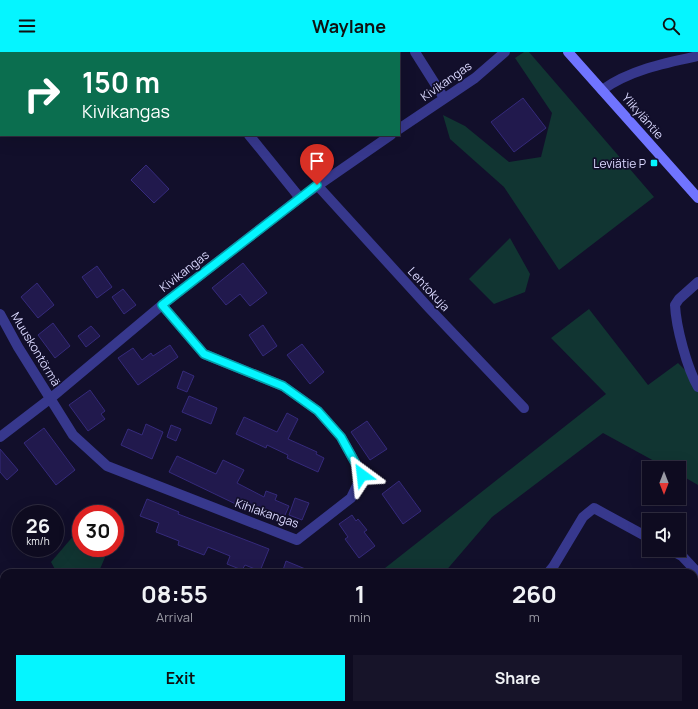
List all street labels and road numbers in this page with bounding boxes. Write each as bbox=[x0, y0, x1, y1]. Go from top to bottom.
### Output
street label: Kivikangas bbox=[417, 57, 475, 105]
street label: Ylikyläntie bbox=[618, 89, 668, 143]
street label: Kivikangas bbox=[156, 246, 212, 296]
street label: Lehtokuja bbox=[404, 263, 454, 315]
street label: Muuskontörmä bbox=[7, 309, 65, 389]
street label: Kihlakangas bbox=[233, 494, 301, 532]

